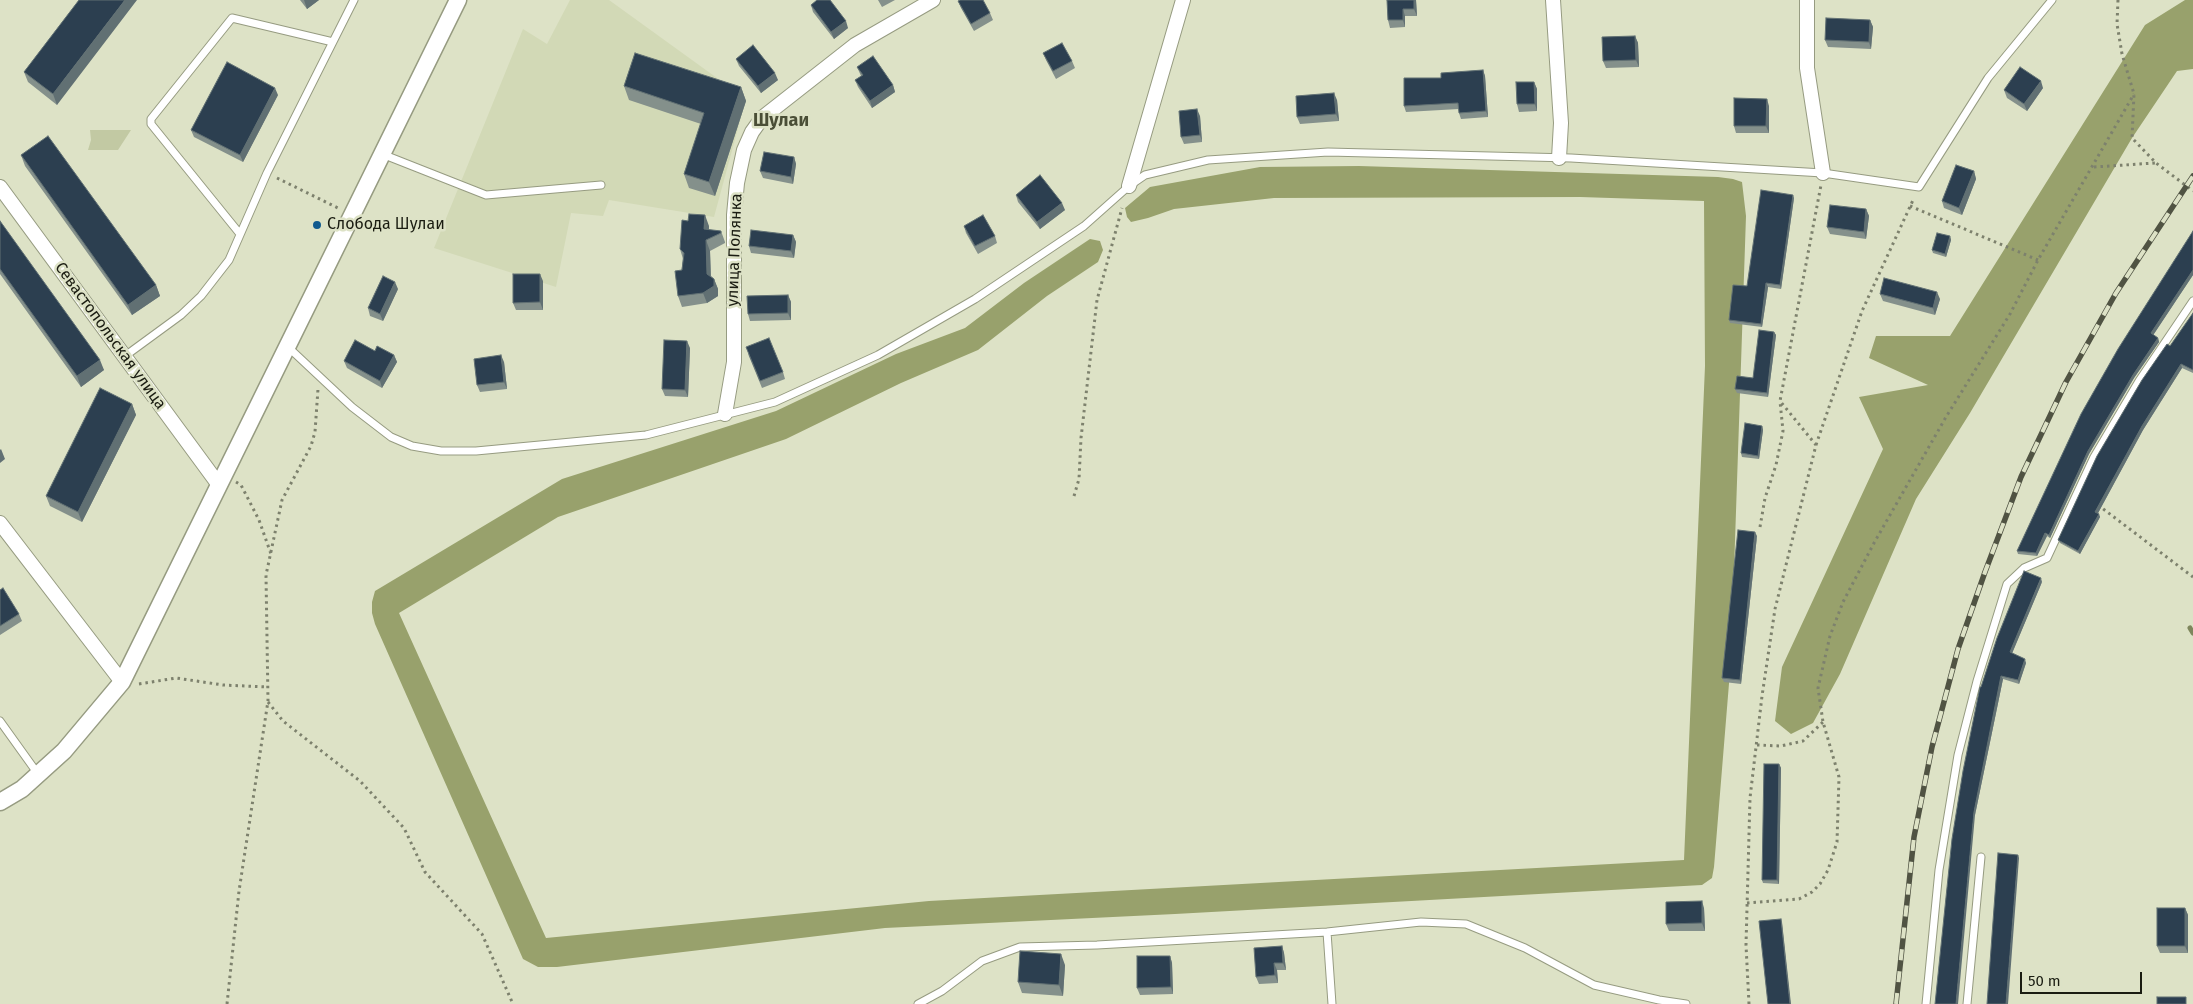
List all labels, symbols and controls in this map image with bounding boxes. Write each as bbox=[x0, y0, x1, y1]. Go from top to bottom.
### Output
district label: Шулаи bbox=[753, 110, 809, 132]
street label: улица Полянка bbox=[723, 193, 747, 307]
place label: Слобода Шулаи bbox=[327, 215, 445, 235]
marker: Слобода Шулаи bbox=[311, 219, 323, 231]
street label: Севастопольская улица bbox=[50, 259, 170, 413]
scale bar bbox=[2023, 962, 2146, 994]
text: 50 m bbox=[2028, 972, 2061, 990]

